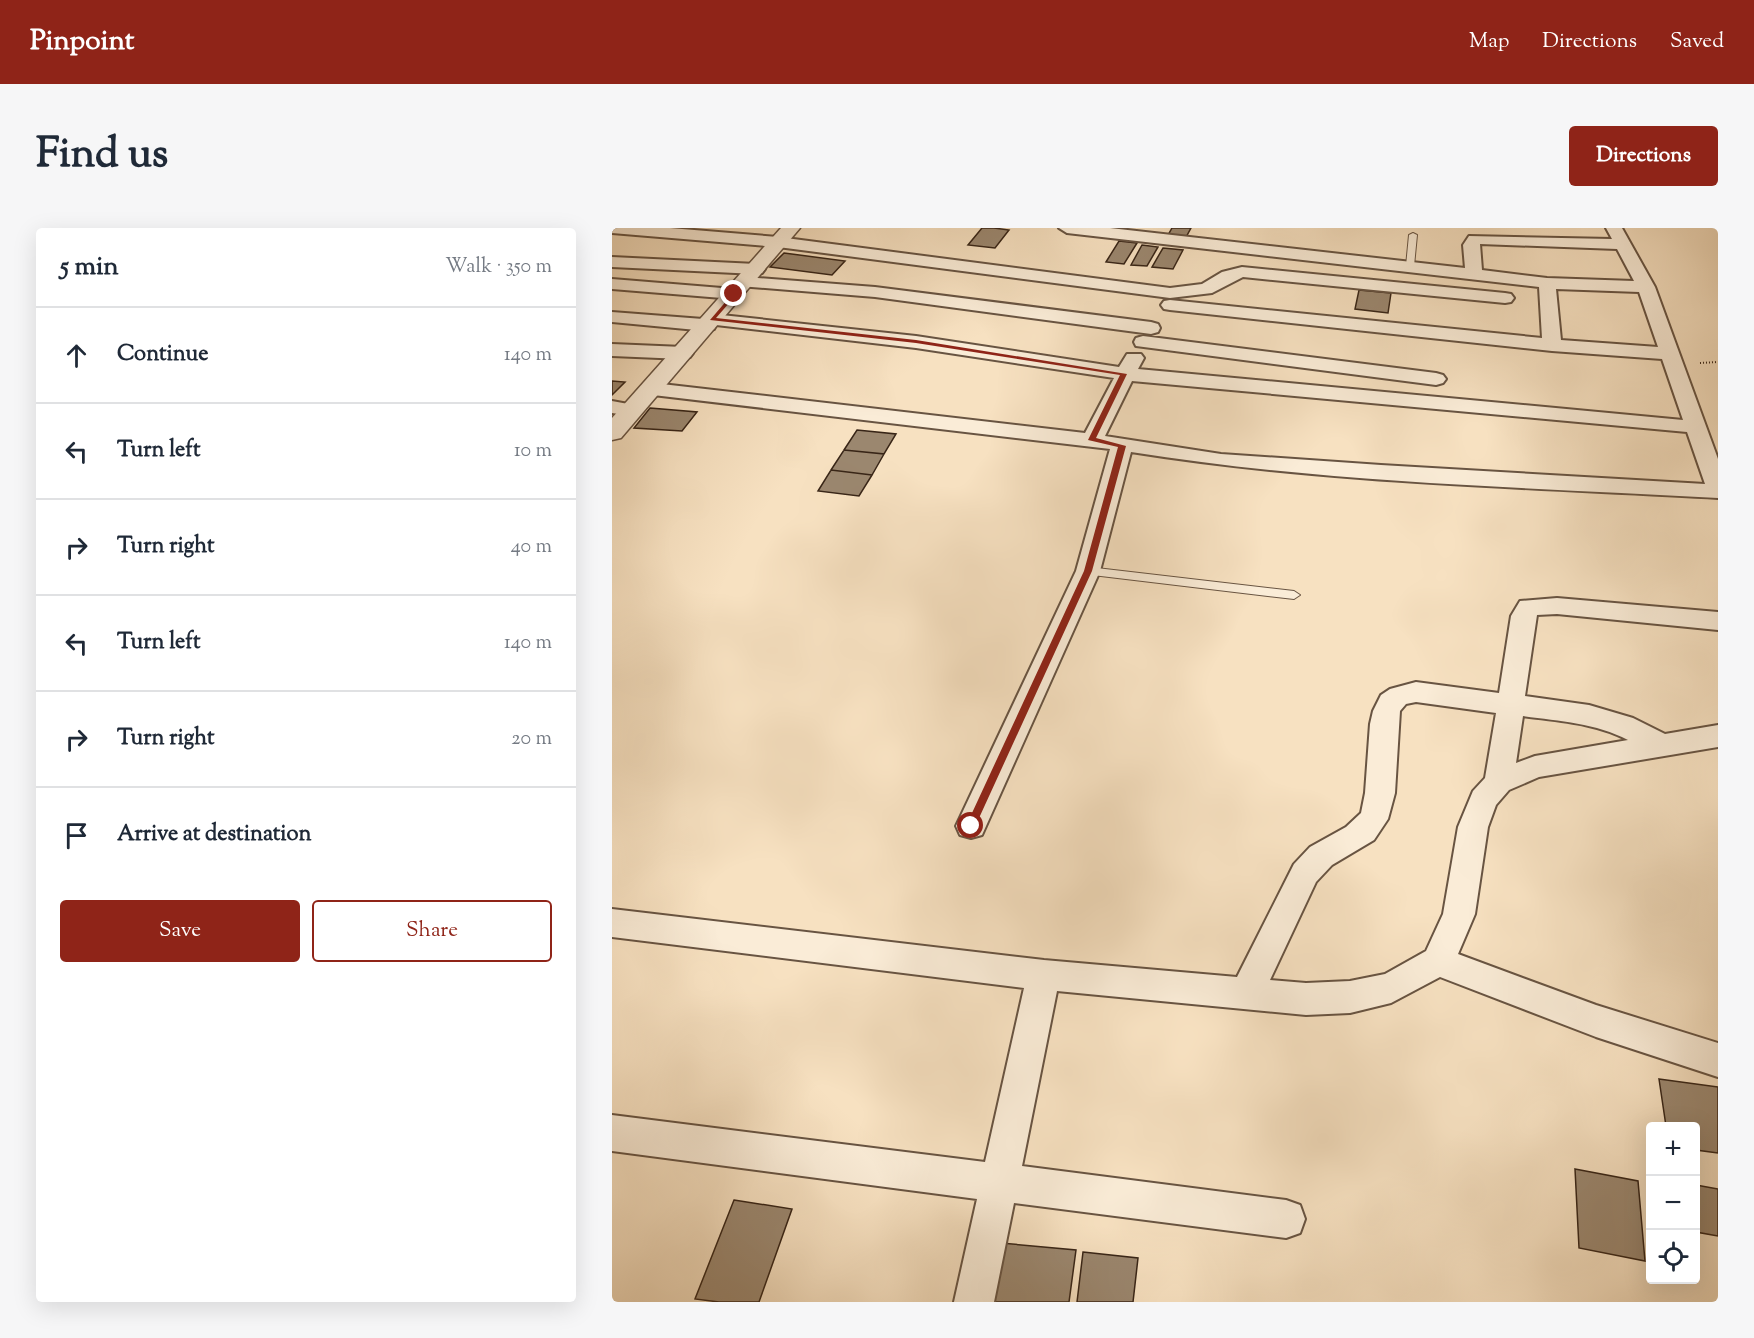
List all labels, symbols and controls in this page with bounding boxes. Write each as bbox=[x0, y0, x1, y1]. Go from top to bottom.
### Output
text: Pinpoint bbox=[30, 22, 134, 62]
text: Map bbox=[1469, 27, 1509, 57]
text: Directions bbox=[1542, 27, 1637, 57]
text: Saved bbox=[1670, 27, 1724, 57]
text: Find us bbox=[36, 126, 168, 186]
button: Directions bbox=[1569, 126, 1718, 186]
text: 5 min bbox=[60, 249, 119, 286]
text: Walk · 350 m bbox=[445, 253, 552, 282]
route end bbox=[720, 280, 746, 306]
icon: ahead bbox=[60, 339, 93, 372]
text: Continue bbox=[117, 339, 208, 371]
text: 140 m bbox=[504, 341, 552, 370]
icon: left bbox=[60, 435, 93, 468]
text: Turn left bbox=[117, 435, 200, 467]
text: 10 m bbox=[514, 437, 552, 466]
icon: right bbox=[60, 531, 93, 564]
text: Turn right bbox=[117, 531, 214, 563]
text: 40 m bbox=[511, 533, 552, 562]
icon: left bbox=[60, 627, 93, 660]
text: Turn left bbox=[117, 627, 200, 659]
text: 140 m bbox=[504, 629, 552, 658]
icon: right bbox=[60, 723, 93, 756]
text: Turn right bbox=[117, 723, 214, 755]
text: 20 m bbox=[511, 725, 552, 754]
route start bbox=[957, 812, 983, 838]
icon: arrive bbox=[60, 819, 93, 852]
text: Arrive at destination bbox=[117, 819, 312, 851]
button: Save bbox=[60, 900, 300, 962]
button: Share bbox=[312, 900, 552, 962]
map controls bbox=[1646, 1122, 1700, 1284]
button: + bbox=[1646, 1122, 1700, 1176]
button: − bbox=[1646, 1176, 1700, 1230]
button: locate bbox=[1646, 1230, 1700, 1284]

